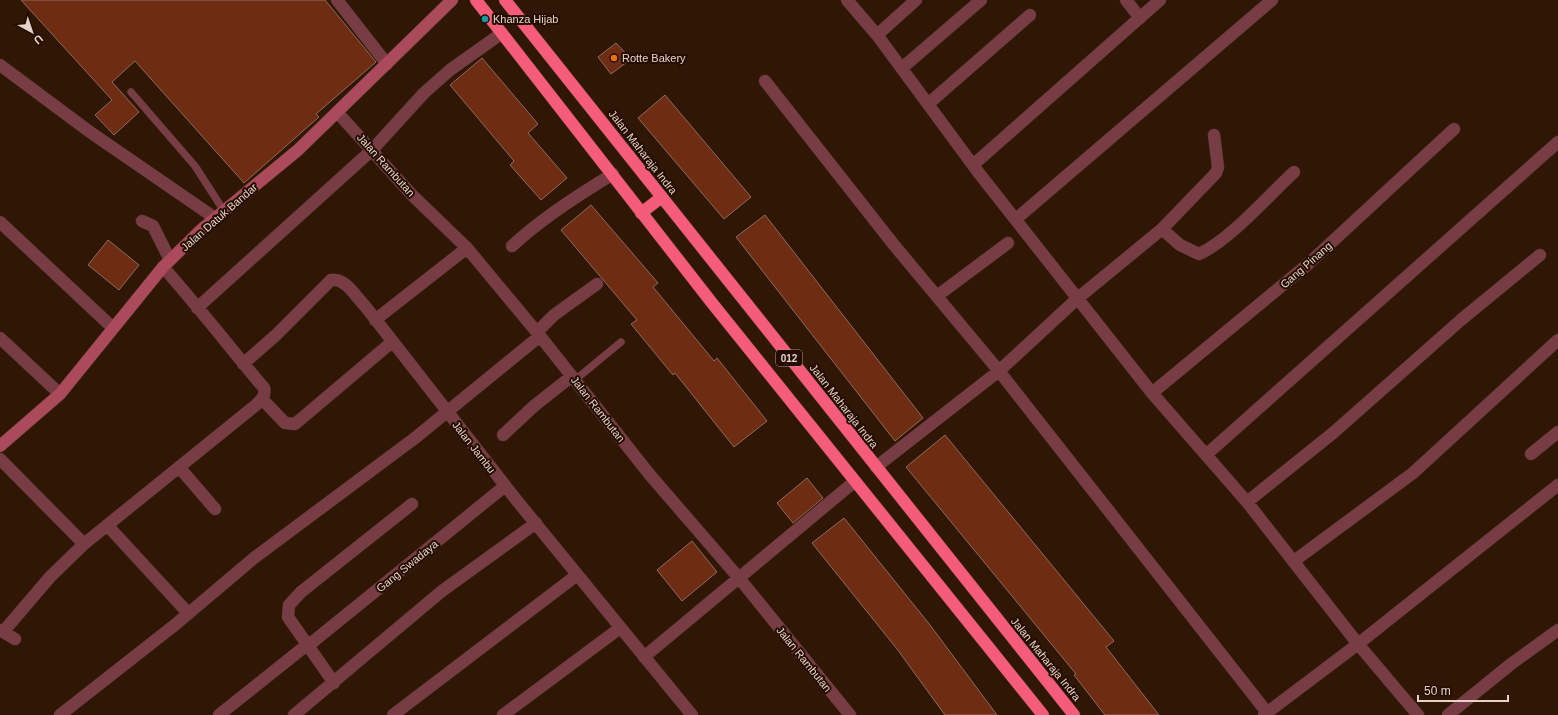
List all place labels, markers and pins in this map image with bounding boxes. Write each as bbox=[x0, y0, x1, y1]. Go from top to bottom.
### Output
place label: Khanza Hijab bbox=[493, 13, 558, 25]
marker: Khanza Hijab bbox=[480, 14, 490, 24]
place label: Rotte Bakery bbox=[622, 52, 686, 64]
marker: Rotte Bakery bbox=[609, 53, 619, 63]

